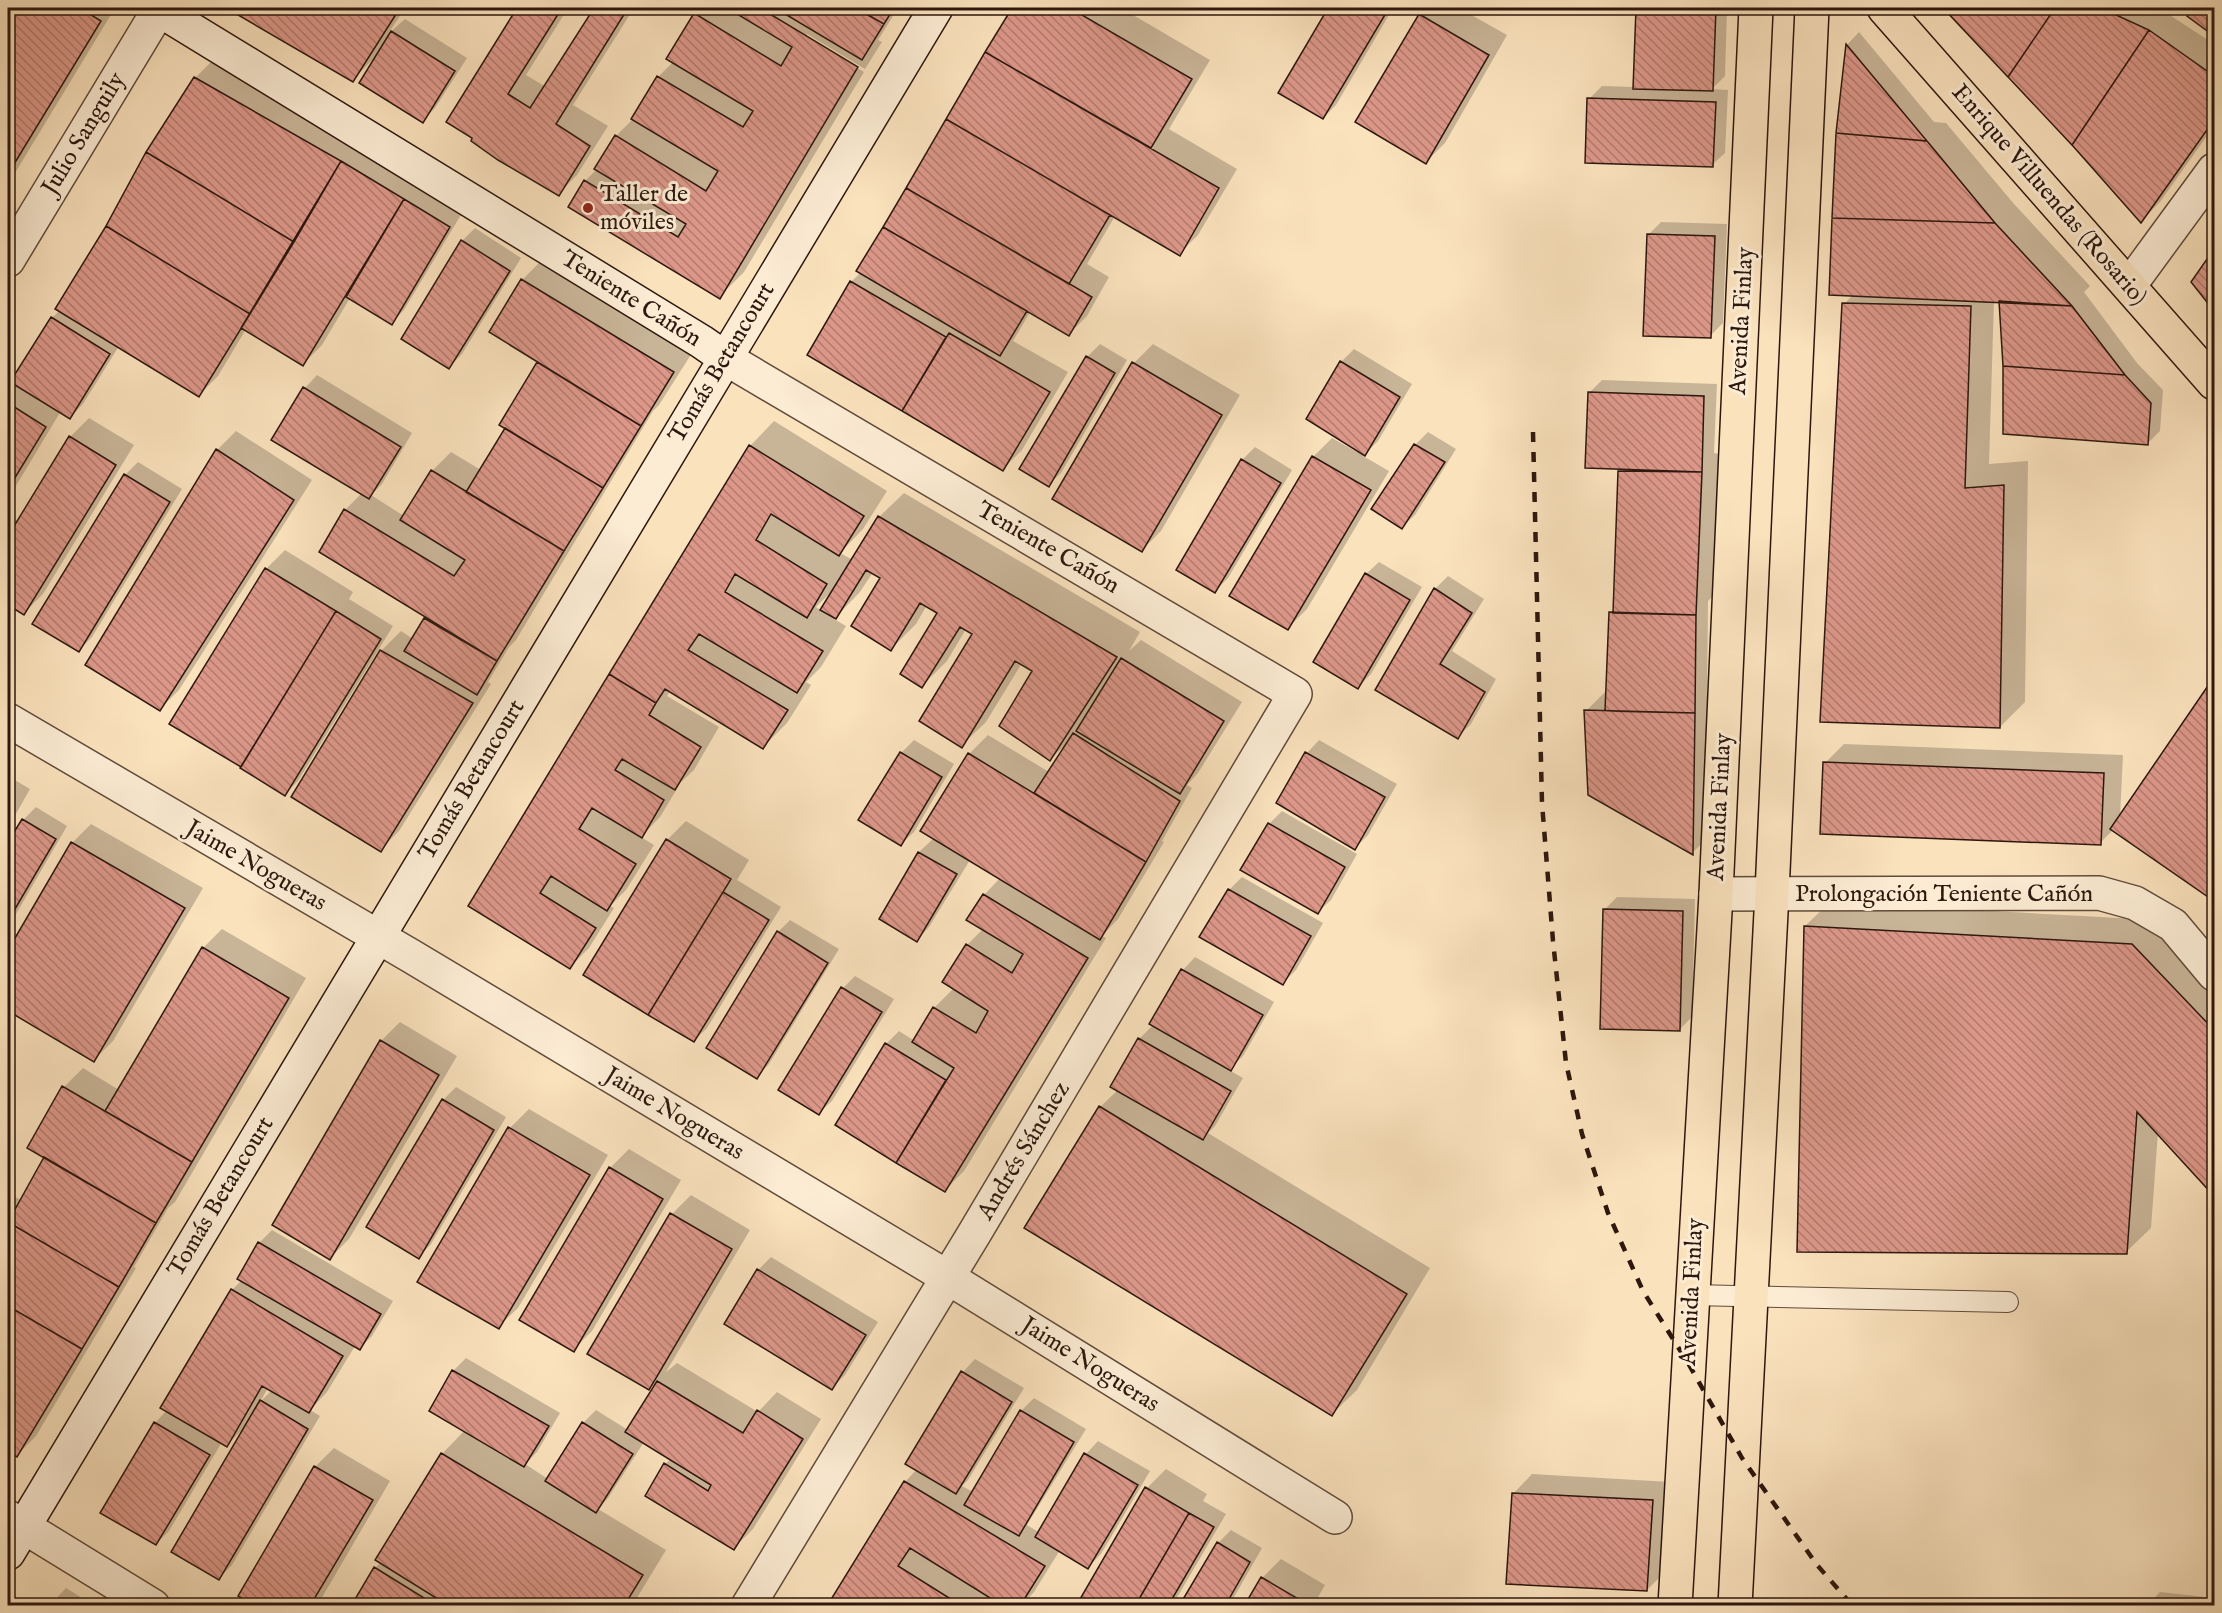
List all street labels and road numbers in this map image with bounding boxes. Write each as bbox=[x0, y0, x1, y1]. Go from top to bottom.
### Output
street label: Julio Sanguily bbox=[34, 67, 133, 204]
street label: Enrique Villuendas (Rosario) bbox=[1944, 78, 2154, 312]
street label: Teniente Cañón bbox=[555, 244, 707, 355]
street label: Avenida Finlay bbox=[1723, 246, 1761, 397]
street label: Tomás Betancourt bbox=[662, 277, 782, 449]
street label: Teniente Cañón bbox=[971, 495, 1125, 601]
street label: Tomás Betancourt bbox=[412, 694, 532, 866]
street label: Avenida Finlay bbox=[1701, 732, 1739, 883]
street label: Jaime Nogueras bbox=[177, 812, 332, 919]
street label: Prolongación Teniente Cañón bbox=[1795, 879, 2093, 910]
street label: Jaime Nogueras bbox=[596, 1059, 750, 1168]
street label: Andrés Sánchez bbox=[970, 1076, 1077, 1227]
street label: Tomás Betancourt bbox=[161, 1111, 281, 1283]
street label: Avenida Finlay bbox=[1673, 1217, 1711, 1368]
street label: Jaime Nogueras bbox=[1012, 1308, 1165, 1420]

